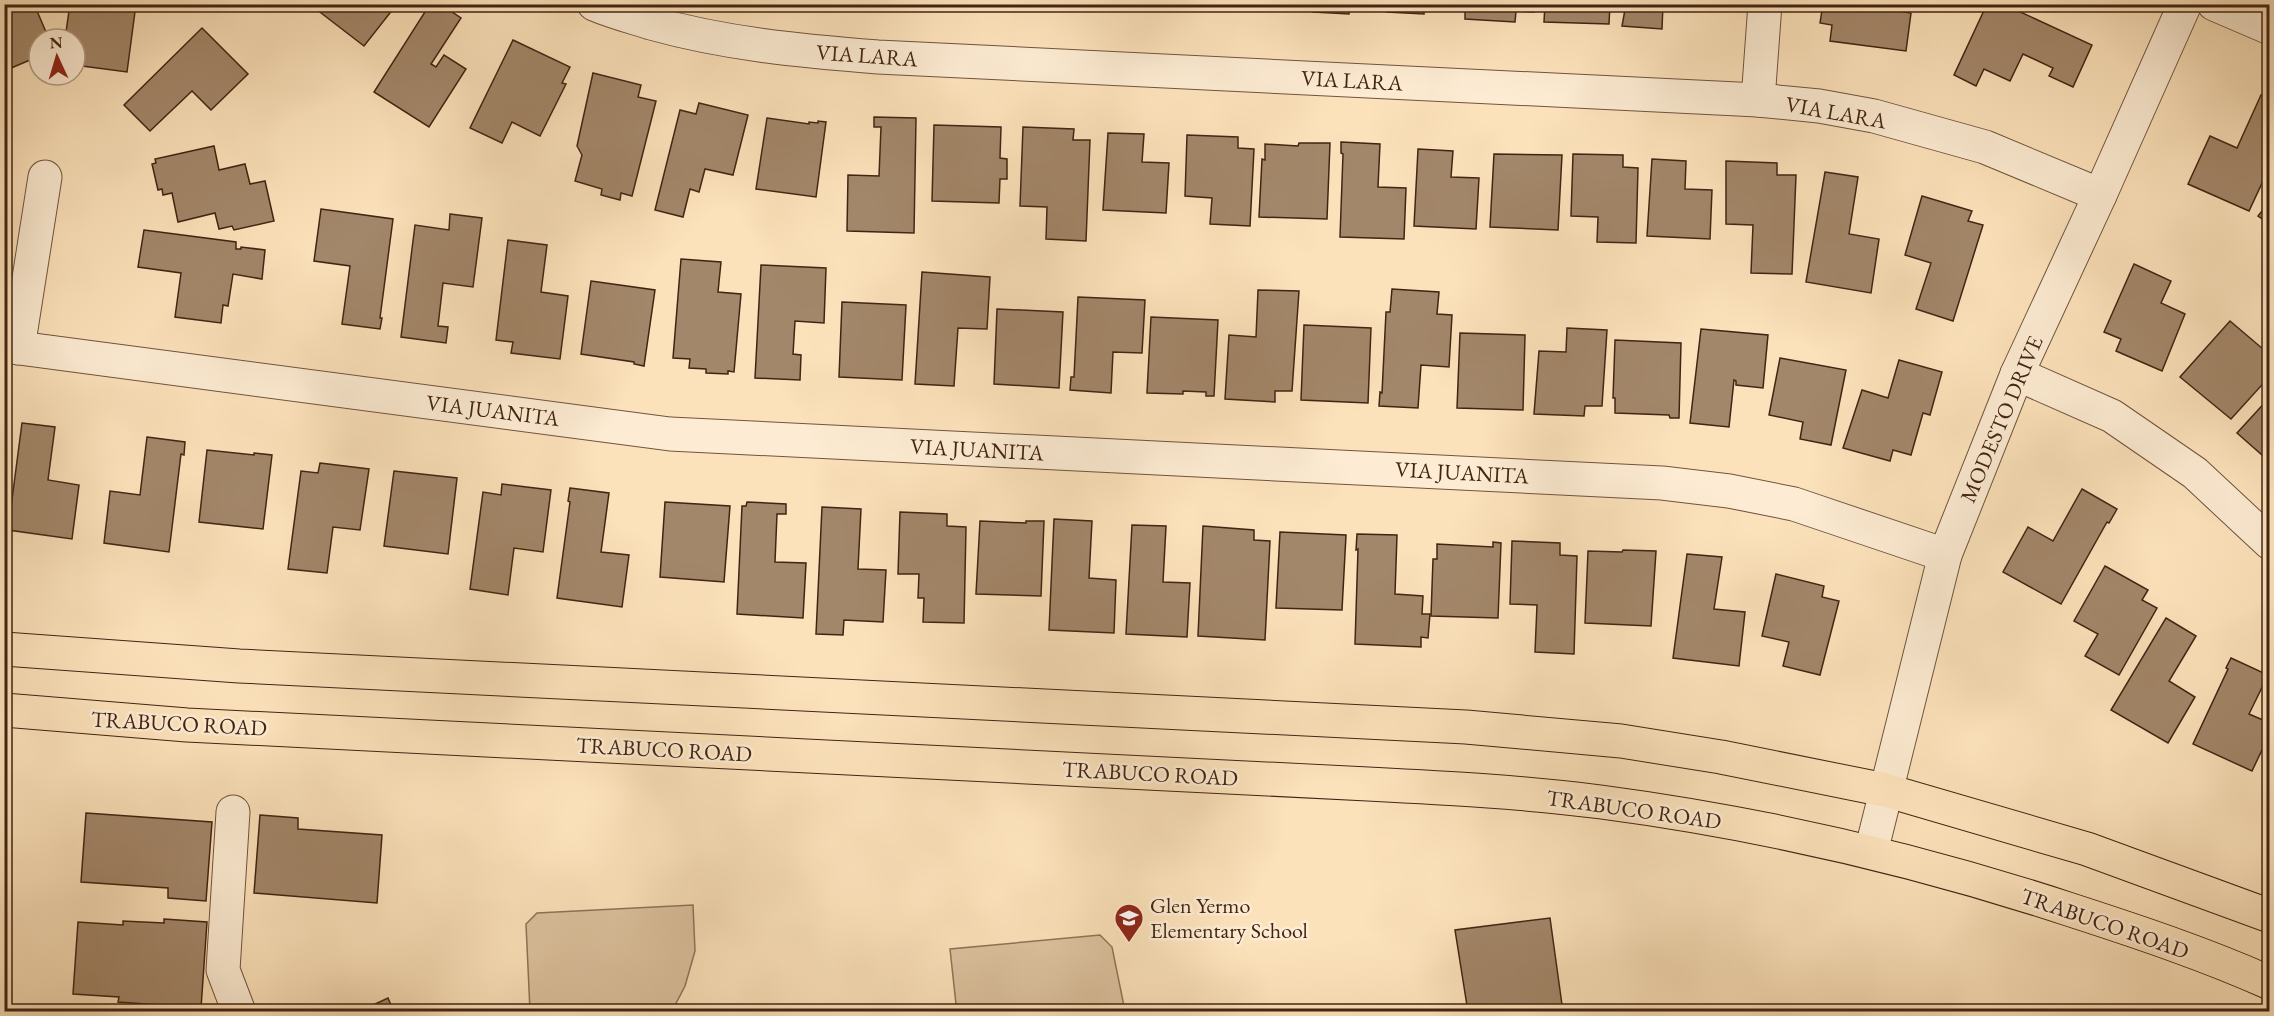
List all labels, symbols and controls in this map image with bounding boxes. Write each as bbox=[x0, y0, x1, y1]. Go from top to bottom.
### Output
north arrow bbox=[27, 27, 87, 87]
text: N bbox=[49, 32, 63, 53]
street label: VIA LARA bbox=[815, 37, 919, 74]
street label: VIA LARA bbox=[1300, 63, 1404, 98]
street label: VIA LARA bbox=[1783, 89, 1889, 136]
street label: MODESTO DRIVE bbox=[1953, 331, 2050, 507]
street label: VIA JUANITA bbox=[425, 388, 562, 433]
street label: VIA JUANITA bbox=[909, 432, 1045, 468]
street label: VIA JUANITA bbox=[1394, 455, 1530, 491]
street label: TRABUCO ROAD bbox=[90, 704, 268, 743]
street label: TRABUCO ROAD bbox=[575, 730, 753, 769]
street label: TRABUCO ROAD bbox=[1061, 754, 1239, 793]
street label: TRABUCO ROAD bbox=[1545, 783, 1723, 836]
street label: TRABUCO ROAD bbox=[2017, 881, 2193, 966]
place label: Glen Yermo Elementary School bbox=[1150, 891, 1308, 945]
school or university icon: Glen Yermo Elementary School bbox=[1113, 902, 1145, 944]

